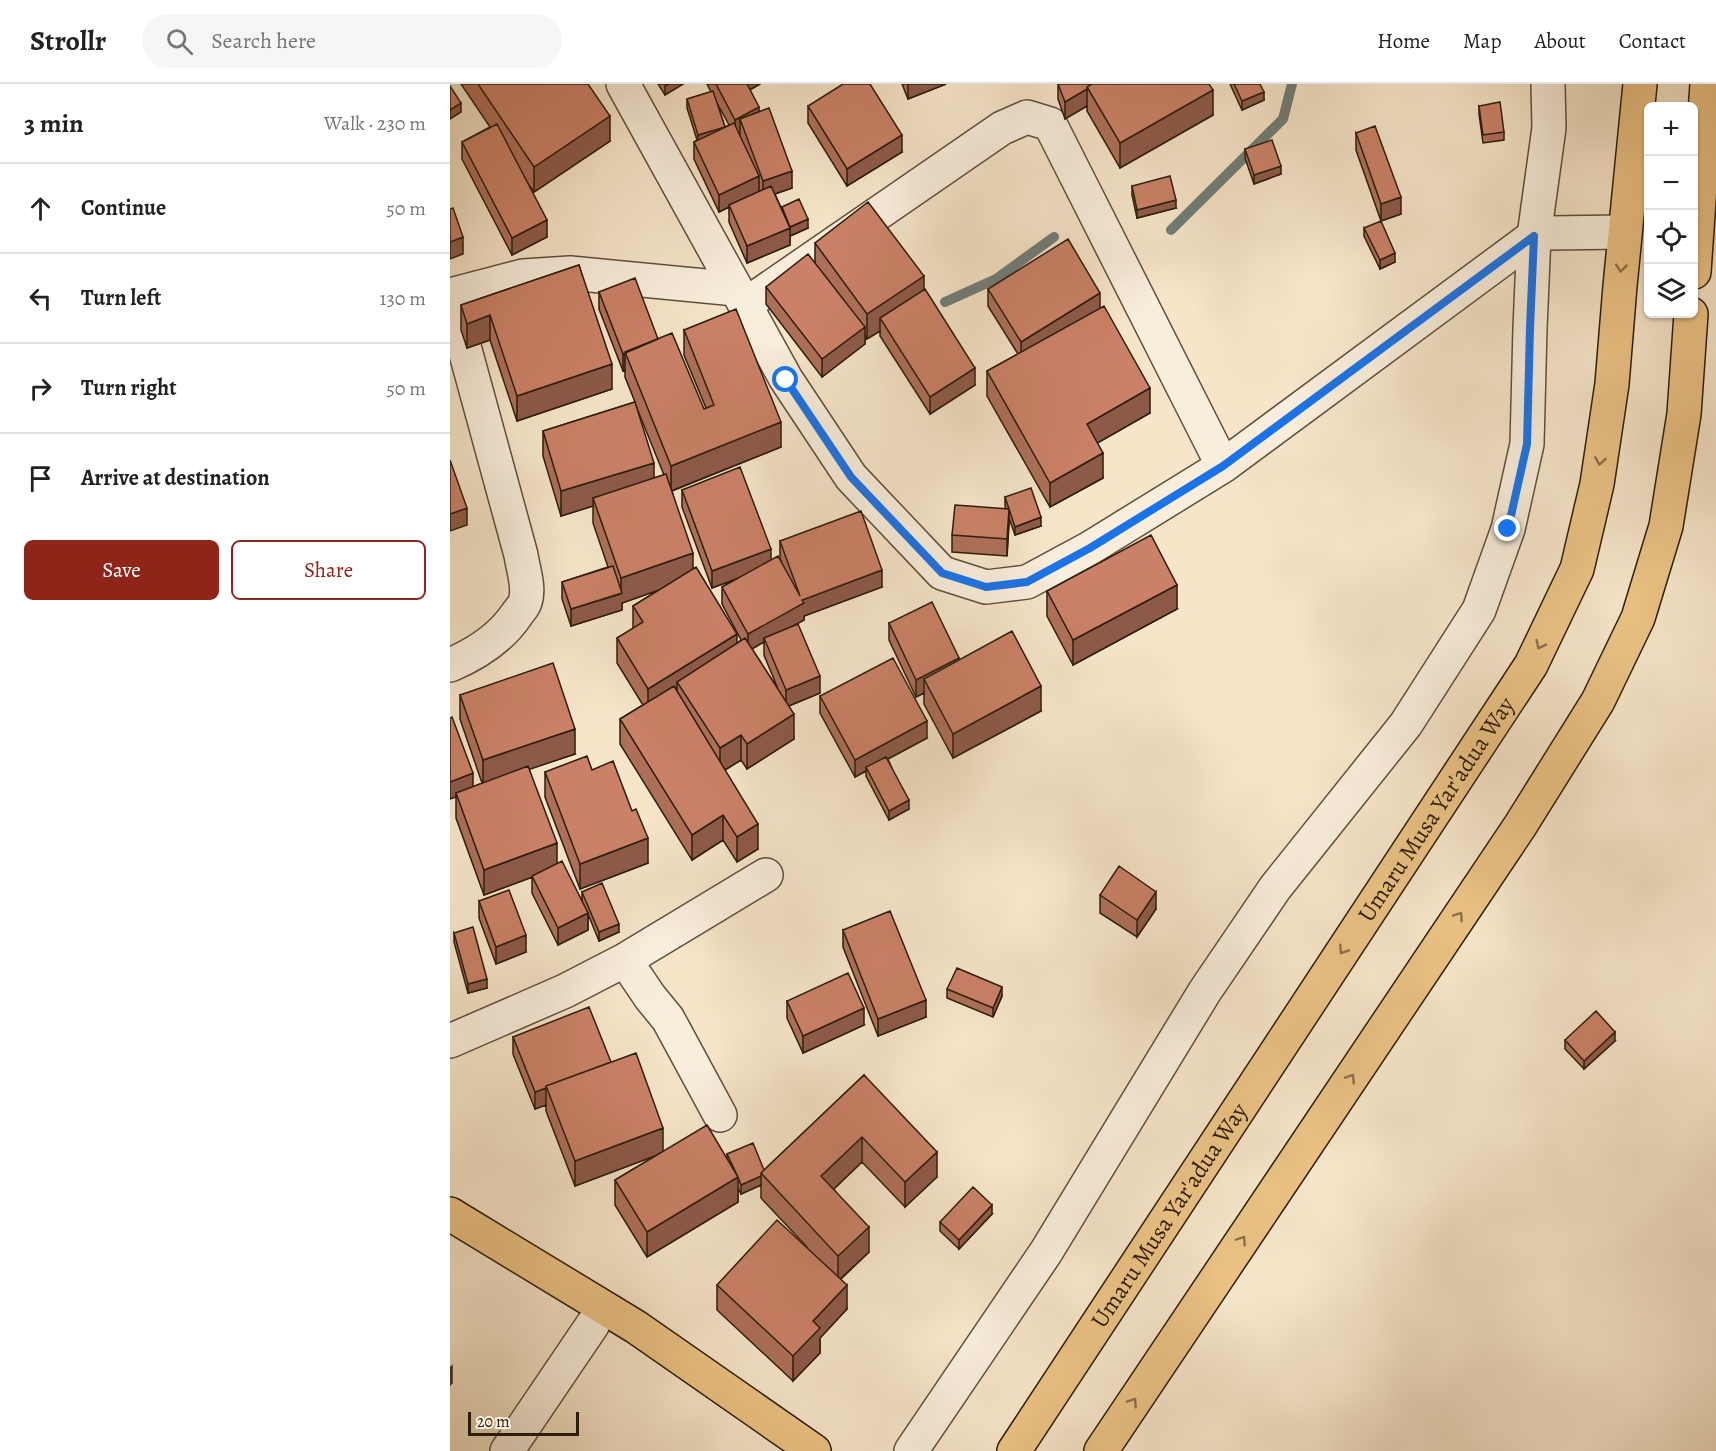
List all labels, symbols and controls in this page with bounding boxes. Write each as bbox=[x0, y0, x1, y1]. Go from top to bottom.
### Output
search box bbox=[142, 14, 562, 68]
text: Strollr bbox=[30, 22, 106, 60]
icon: search bbox=[163, 25, 196, 58]
text: Search here bbox=[211, 26, 316, 56]
text: Home bbox=[1377, 27, 1430, 55]
text: Map bbox=[1463, 27, 1501, 55]
text: About bbox=[1534, 27, 1586, 55]
text: Contact bbox=[1619, 27, 1686, 55]
map controls bbox=[1644, 102, 1698, 318]
button: + bbox=[1644, 102, 1698, 156]
text: 3 min bbox=[24, 106, 84, 141]
text: Walk · 230 m bbox=[324, 110, 426, 137]
button: − bbox=[1644, 156, 1698, 210]
icon: ahead bbox=[24, 192, 57, 225]
text: Continue bbox=[81, 193, 166, 223]
text: 50 m bbox=[386, 195, 426, 222]
button: locate bbox=[1644, 210, 1698, 264]
one-way arrow bbox=[1616, 263, 1628, 272]
button: layers bbox=[1644, 264, 1698, 318]
icon: left bbox=[24, 282, 57, 315]
text: Turn left bbox=[81, 283, 161, 313]
text: 130 m bbox=[380, 285, 426, 312]
route start bbox=[772, 366, 798, 392]
icon: right bbox=[24, 372, 57, 405]
text: Turn right bbox=[81, 373, 177, 403]
text: 50 m bbox=[386, 375, 426, 402]
one-way arrow bbox=[1595, 457, 1607, 466]
icon: arrive bbox=[24, 462, 57, 495]
text: Arrive at destination bbox=[81, 463, 270, 493]
route end bbox=[1494, 515, 1520, 541]
button: Save bbox=[24, 540, 219, 600]
button: Share bbox=[231, 540, 426, 600]
one-way arrow bbox=[1536, 639, 1547, 650]
street label: Umaru Musa Yar'adua Way bbox=[1350, 690, 1522, 928]
one-way arrow bbox=[1452, 912, 1463, 923]
one-way arrow bbox=[1339, 943, 1350, 954]
one-way arrow bbox=[1343, 1074, 1354, 1085]
street label: Umaru Musa Yar'adua Way bbox=[1083, 1096, 1255, 1334]
one-way arrow bbox=[1235, 1236, 1246, 1247]
one-way arrow bbox=[1126, 1398, 1137, 1409]
scale bar bbox=[468, 1409, 579, 1436]
text: 20 m bbox=[477, 1411, 510, 1433]

